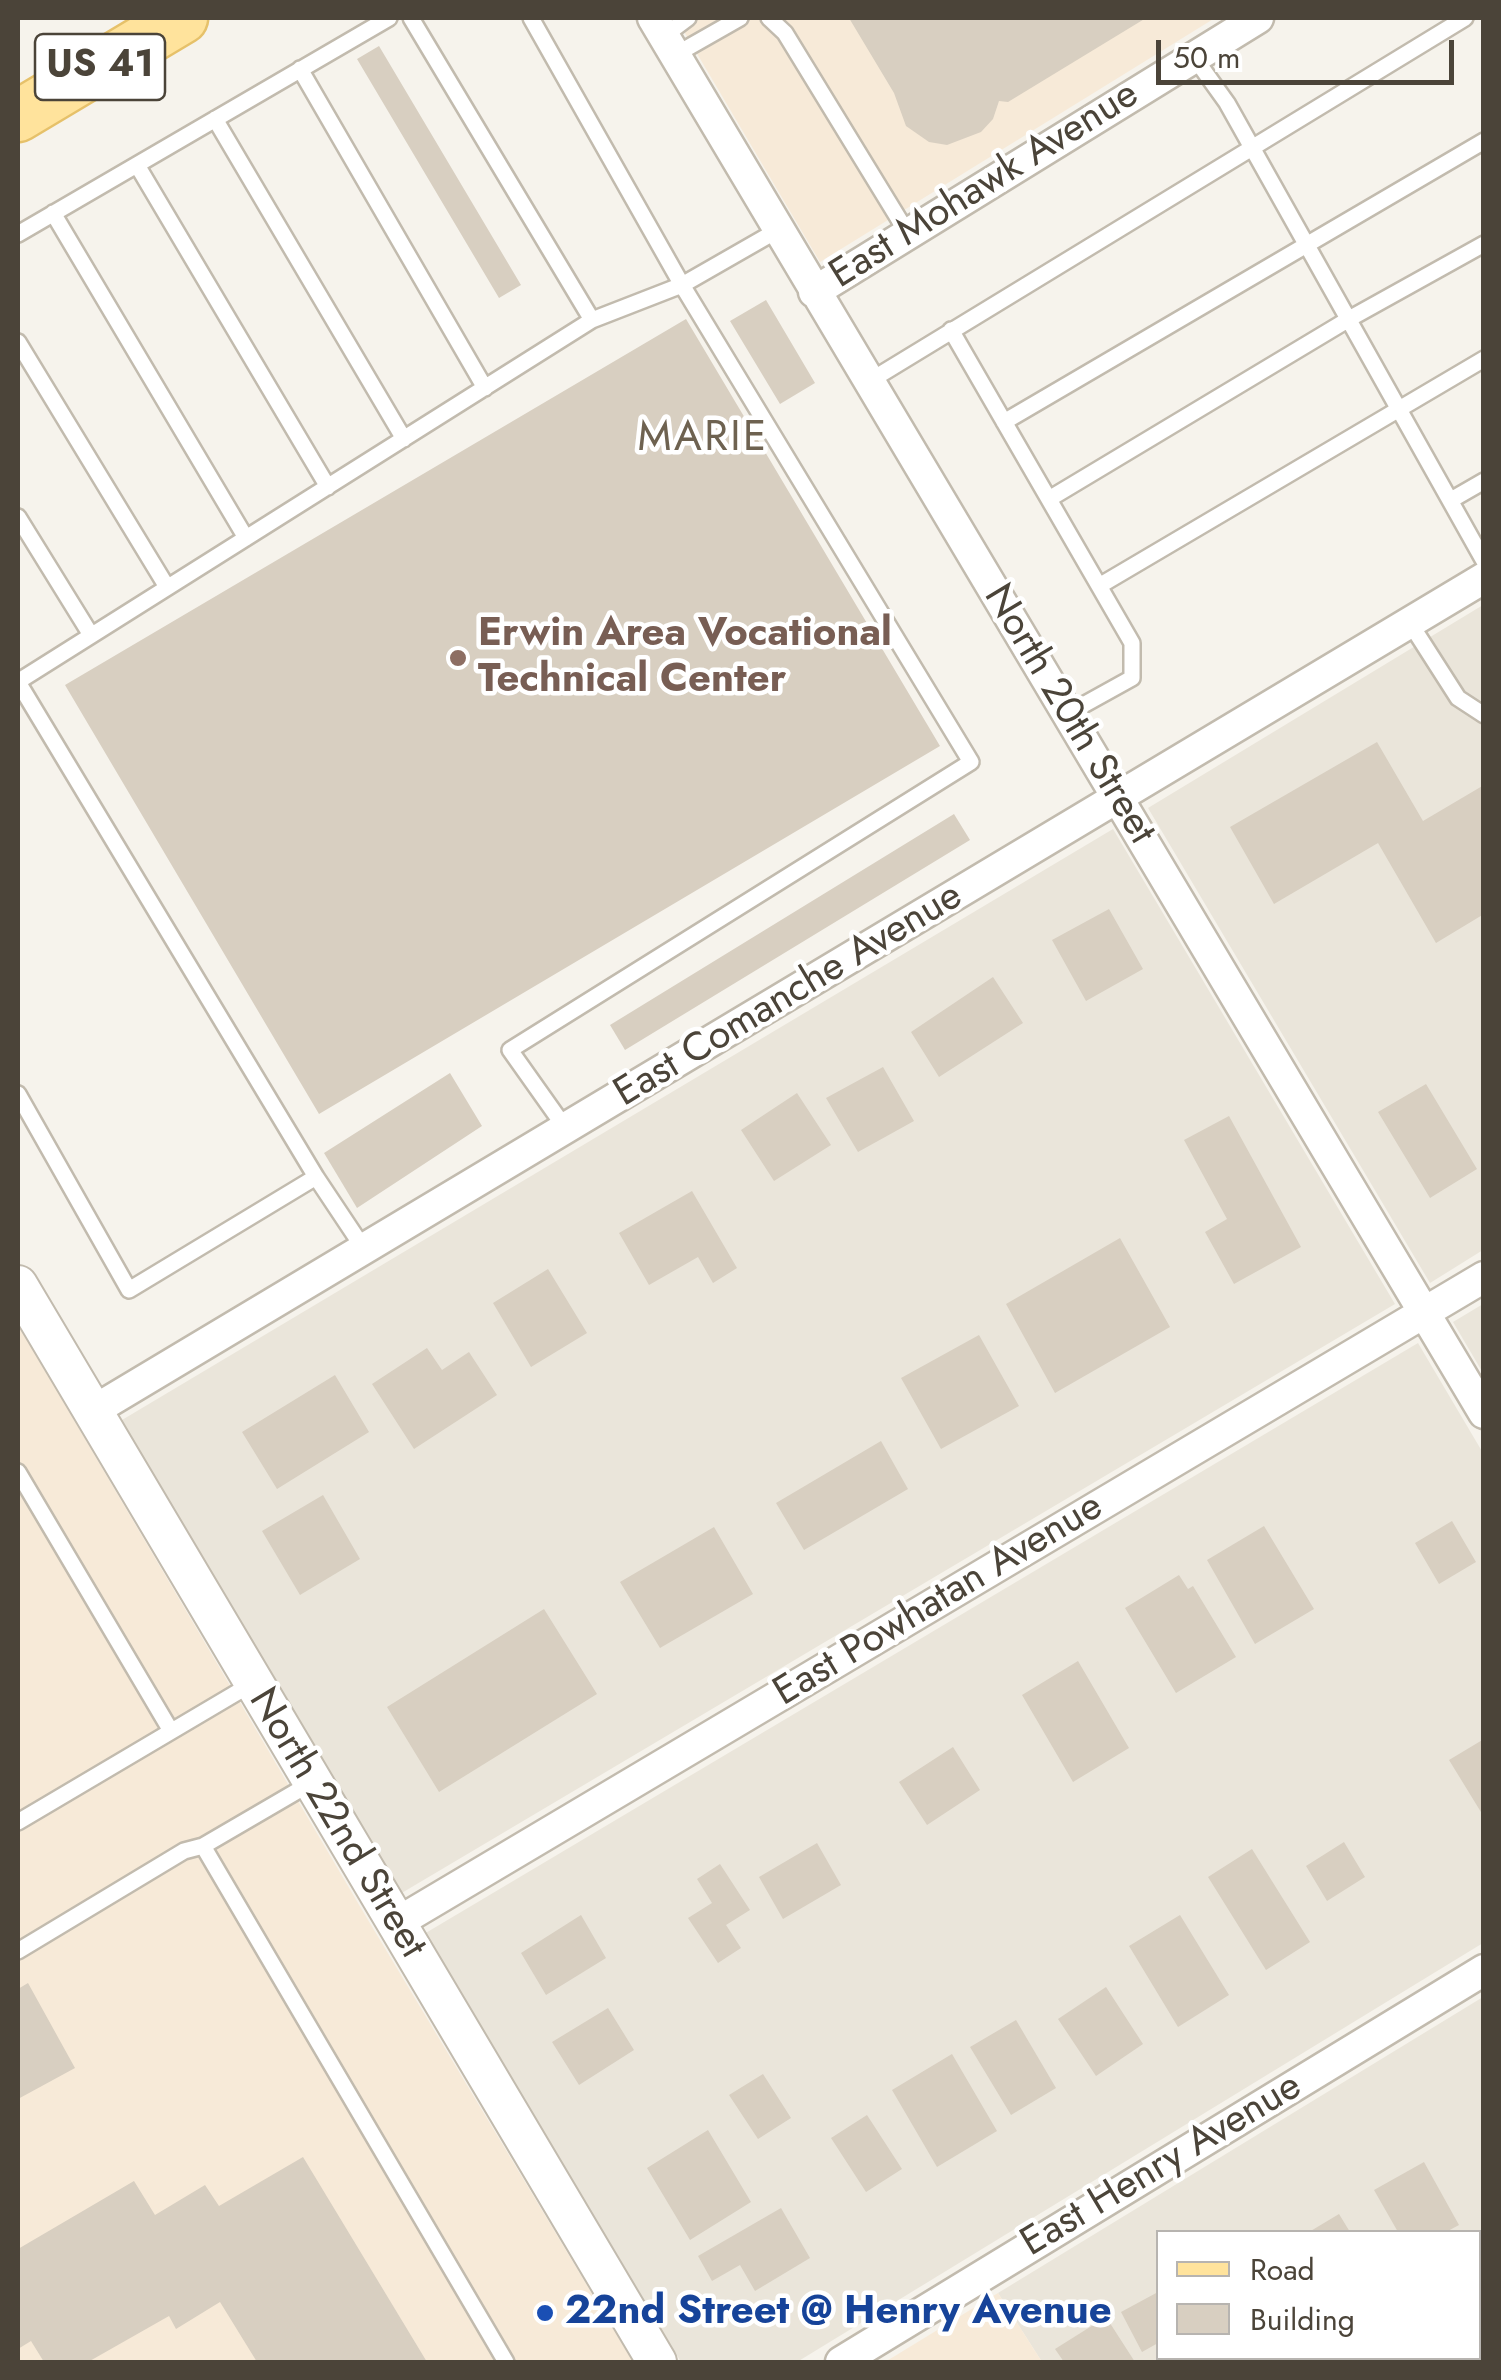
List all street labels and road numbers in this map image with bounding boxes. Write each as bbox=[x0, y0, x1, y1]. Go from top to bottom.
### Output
road number: US 41 bbox=[35, 34, 165, 100]
street label: East Mohawk Avenue bbox=[822, 72, 1148, 300]
street label: North 20th Street bbox=[972, 577, 1164, 853]
street label: East Comanche Avenue bbox=[607, 873, 971, 1119]
street label: East Powhatan Avenue bbox=[766, 1484, 1112, 1718]
street label: North 22nd Street bbox=[237, 1681, 435, 1967]
street label: East Henry Avenue bbox=[1013, 2063, 1311, 2269]

